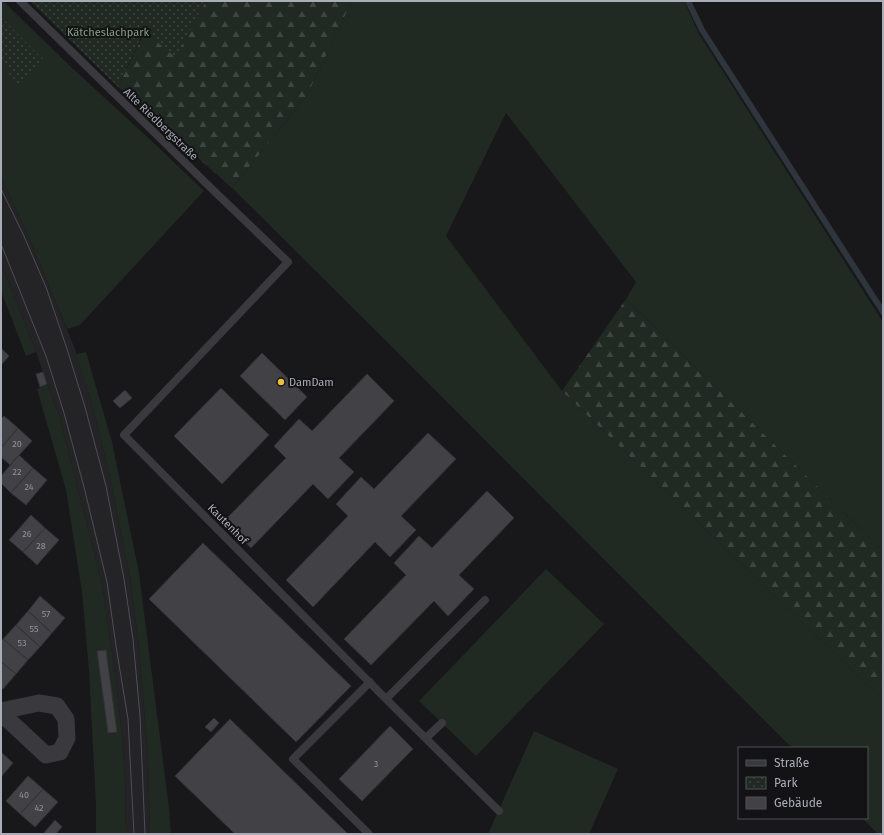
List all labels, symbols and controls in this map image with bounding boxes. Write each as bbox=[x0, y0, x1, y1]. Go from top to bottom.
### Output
park label: Kätcheslachpark bbox=[67, 26, 149, 39]
street label: Alte Riedbergstraße bbox=[121, 86, 201, 163]
place label: DamDam bbox=[289, 376, 334, 389]
marker: DamDam bbox=[276, 377, 286, 387]
house number: 20 bbox=[12, 439, 22, 449]
house number: 22 bbox=[13, 467, 21, 477]
house number: 24 bbox=[24, 482, 34, 492]
street label: Kautenhof bbox=[205, 502, 251, 548]
house number: 26 bbox=[22, 529, 32, 539]
house number: 28 bbox=[36, 541, 46, 551]
house number: 57 bbox=[42, 609, 50, 619]
house number: 55 bbox=[30, 624, 39, 634]
house number: 53 bbox=[18, 638, 26, 648]
legend bbox=[738, 747, 868, 819]
text: Straße bbox=[774, 756, 809, 770]
house number: 3 bbox=[374, 759, 378, 769]
text: Park bbox=[774, 776, 798, 790]
house number: 40 bbox=[19, 790, 29, 800]
text: Gebäude bbox=[774, 796, 822, 810]
house number: 42 bbox=[34, 803, 44, 813]

